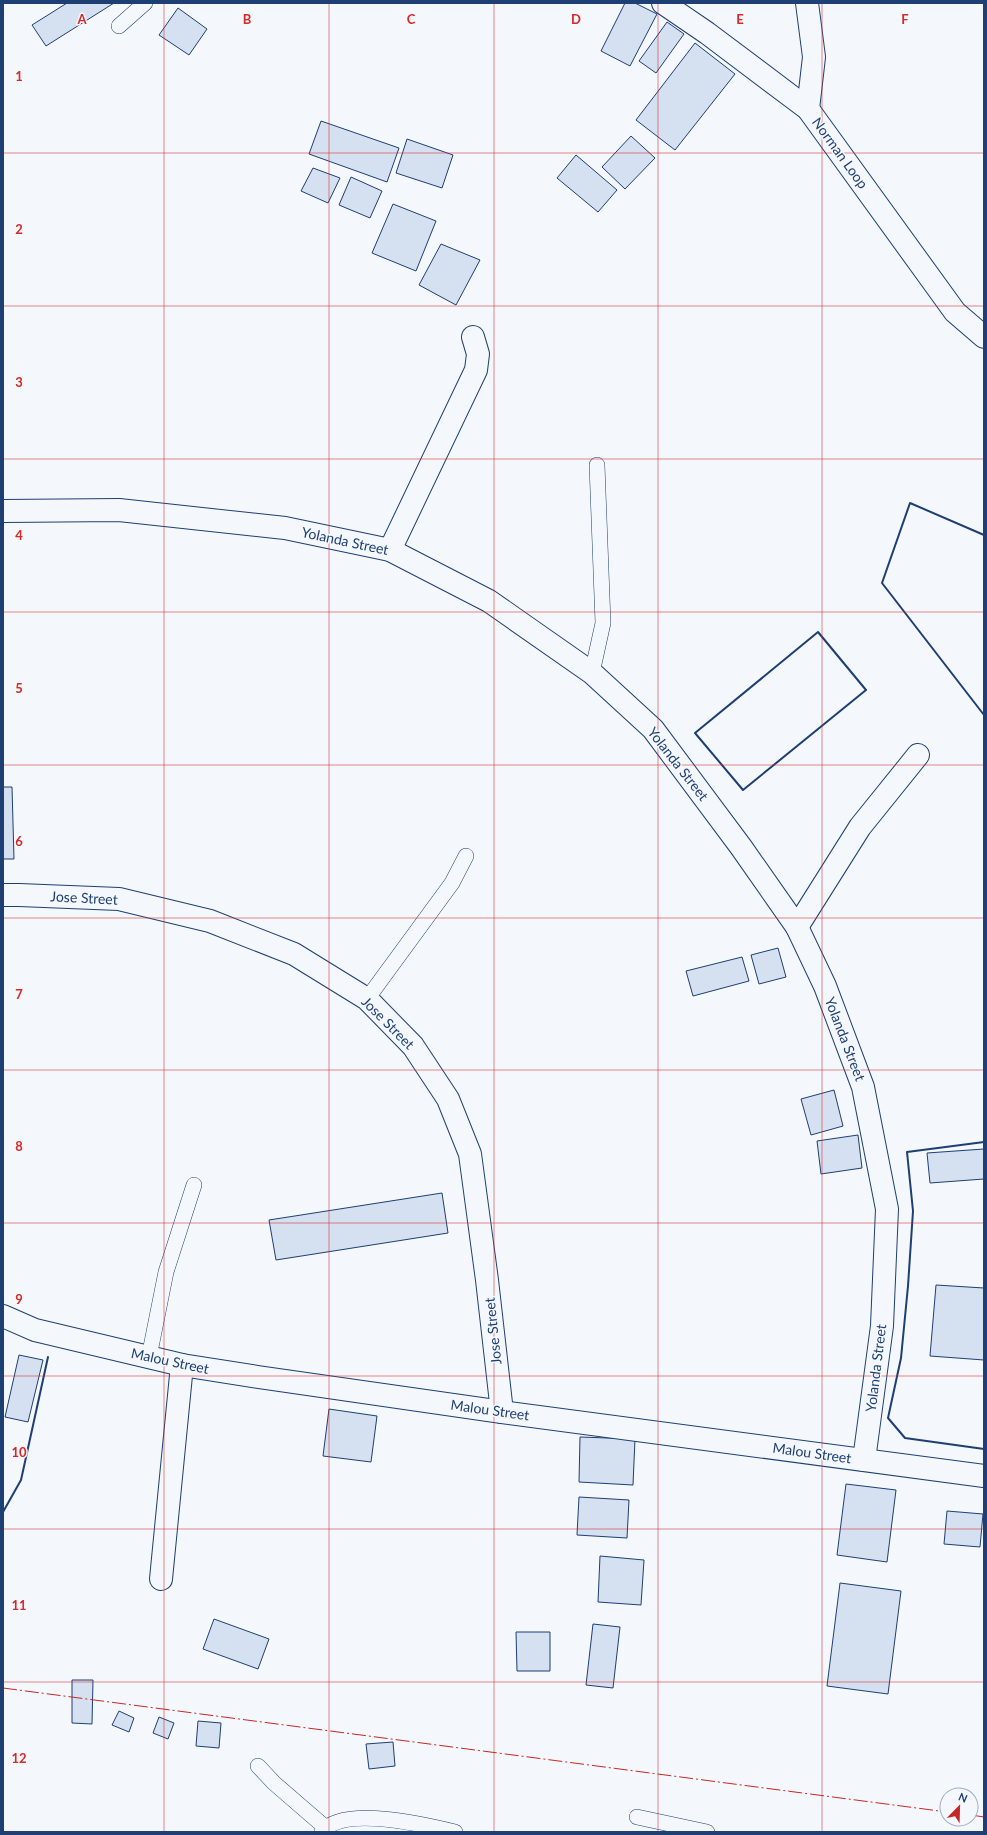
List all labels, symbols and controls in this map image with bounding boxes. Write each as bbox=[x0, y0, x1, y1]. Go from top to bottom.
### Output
text: A bbox=[76, 11, 87, 27]
text: B bbox=[243, 11, 252, 27]
text: C bbox=[407, 11, 416, 27]
text: D bbox=[571, 11, 581, 27]
text: E bbox=[736, 11, 744, 27]
text: F bbox=[901, 11, 909, 27]
text: 1 bbox=[15, 68, 23, 84]
street label: Norman Loop bbox=[809, 114, 872, 192]
text: 2 bbox=[15, 221, 23, 237]
text: 3 bbox=[15, 374, 23, 390]
street label: Yolanda Street bbox=[300, 523, 390, 558]
text: 4 bbox=[15, 527, 23, 543]
text: 5 bbox=[15, 680, 23, 696]
street label: Yolanda Street bbox=[644, 724, 712, 804]
text: 6 bbox=[15, 833, 23, 849]
street label: Jose Street bbox=[50, 887, 118, 908]
text: 7 bbox=[15, 986, 23, 1002]
street label: Jose Street bbox=[358, 993, 418, 1053]
street label: Yolanda Street bbox=[822, 994, 869, 1083]
text: 8 bbox=[15, 1138, 23, 1154]
text: 9 bbox=[15, 1291, 23, 1307]
street label: Jose Street bbox=[481, 1297, 504, 1366]
street label: Yolanda Street bbox=[862, 1323, 889, 1413]
street label: Malou Street bbox=[130, 1344, 211, 1377]
street label: Malou Street bbox=[450, 1396, 530, 1423]
street label: Malou Street bbox=[772, 1439, 852, 1466]
text: 10 bbox=[11, 1444, 27, 1460]
text: 11 bbox=[11, 1597, 27, 1613]
text: 12 bbox=[11, 1750, 27, 1766]
north arrow bbox=[939, 1787, 979, 1827]
text: N bbox=[957, 1790, 970, 1805]

